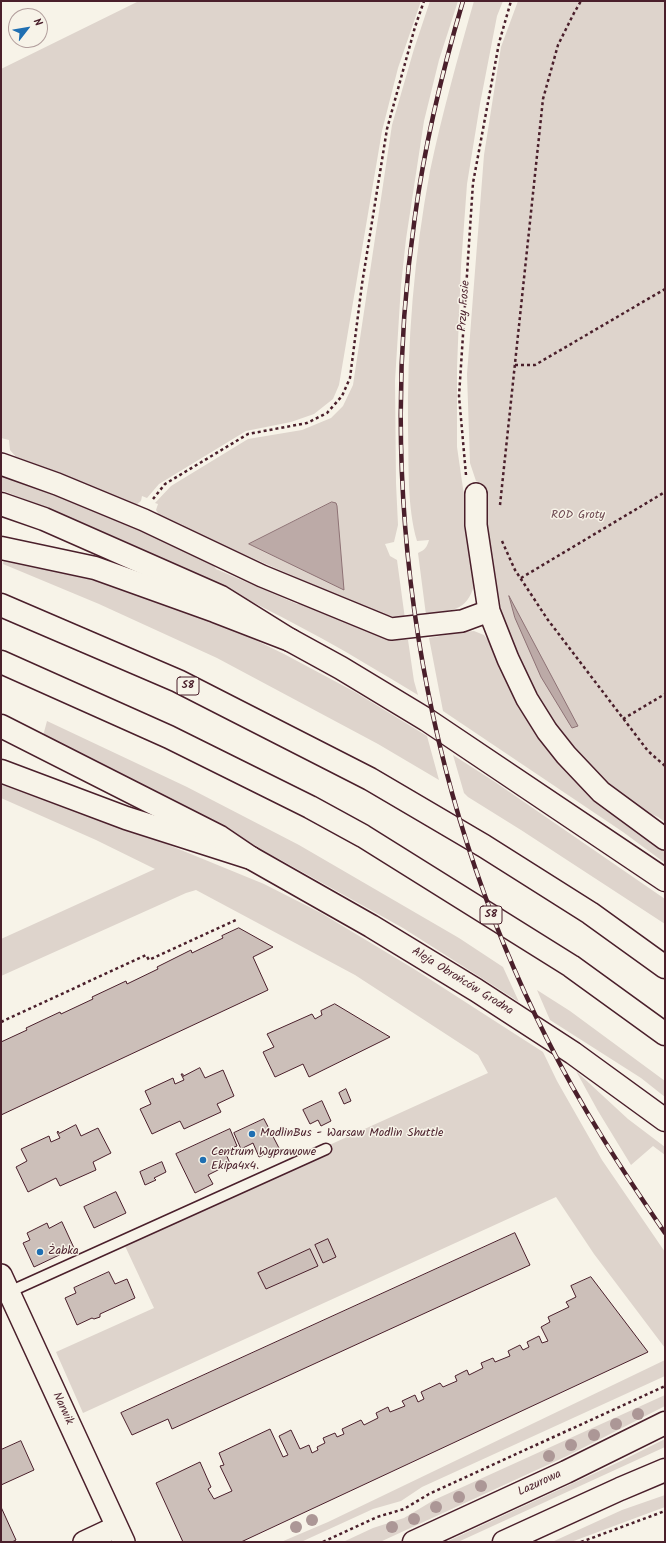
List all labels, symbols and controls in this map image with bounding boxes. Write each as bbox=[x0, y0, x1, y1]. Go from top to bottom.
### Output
north arrow bbox=[8, 8, 48, 48]
text: N bbox=[28, 15, 47, 30]
street label: Przy Fosie bbox=[456, 280, 474, 332]
park label: ROD Groty bbox=[551, 509, 605, 523]
road number: S8 bbox=[177, 677, 199, 695]
road number: S8 bbox=[480, 906, 502, 924]
street label: Aleja Obrońców Grodna bbox=[409, 945, 515, 1019]
place label: ModlinBus - Warsaw Modlin Shuttle bbox=[260, 1127, 443, 1141]
marker: ModlinBus - Warsaw Modlin Shuttle bbox=[247, 1129, 257, 1139]
place label: Centrum Wyprawowe Ekipa4x4. bbox=[211, 1146, 316, 1174]
marker: Centrum Wyprawowe Ekipa4x4. bbox=[198, 1155, 208, 1165]
place label: Żabka bbox=[48, 1245, 79, 1259]
marker: Żabka bbox=[35, 1247, 45, 1257]
street label: Narwik bbox=[48, 1390, 76, 1428]
street label: Lazurowa bbox=[516, 1468, 564, 1500]

